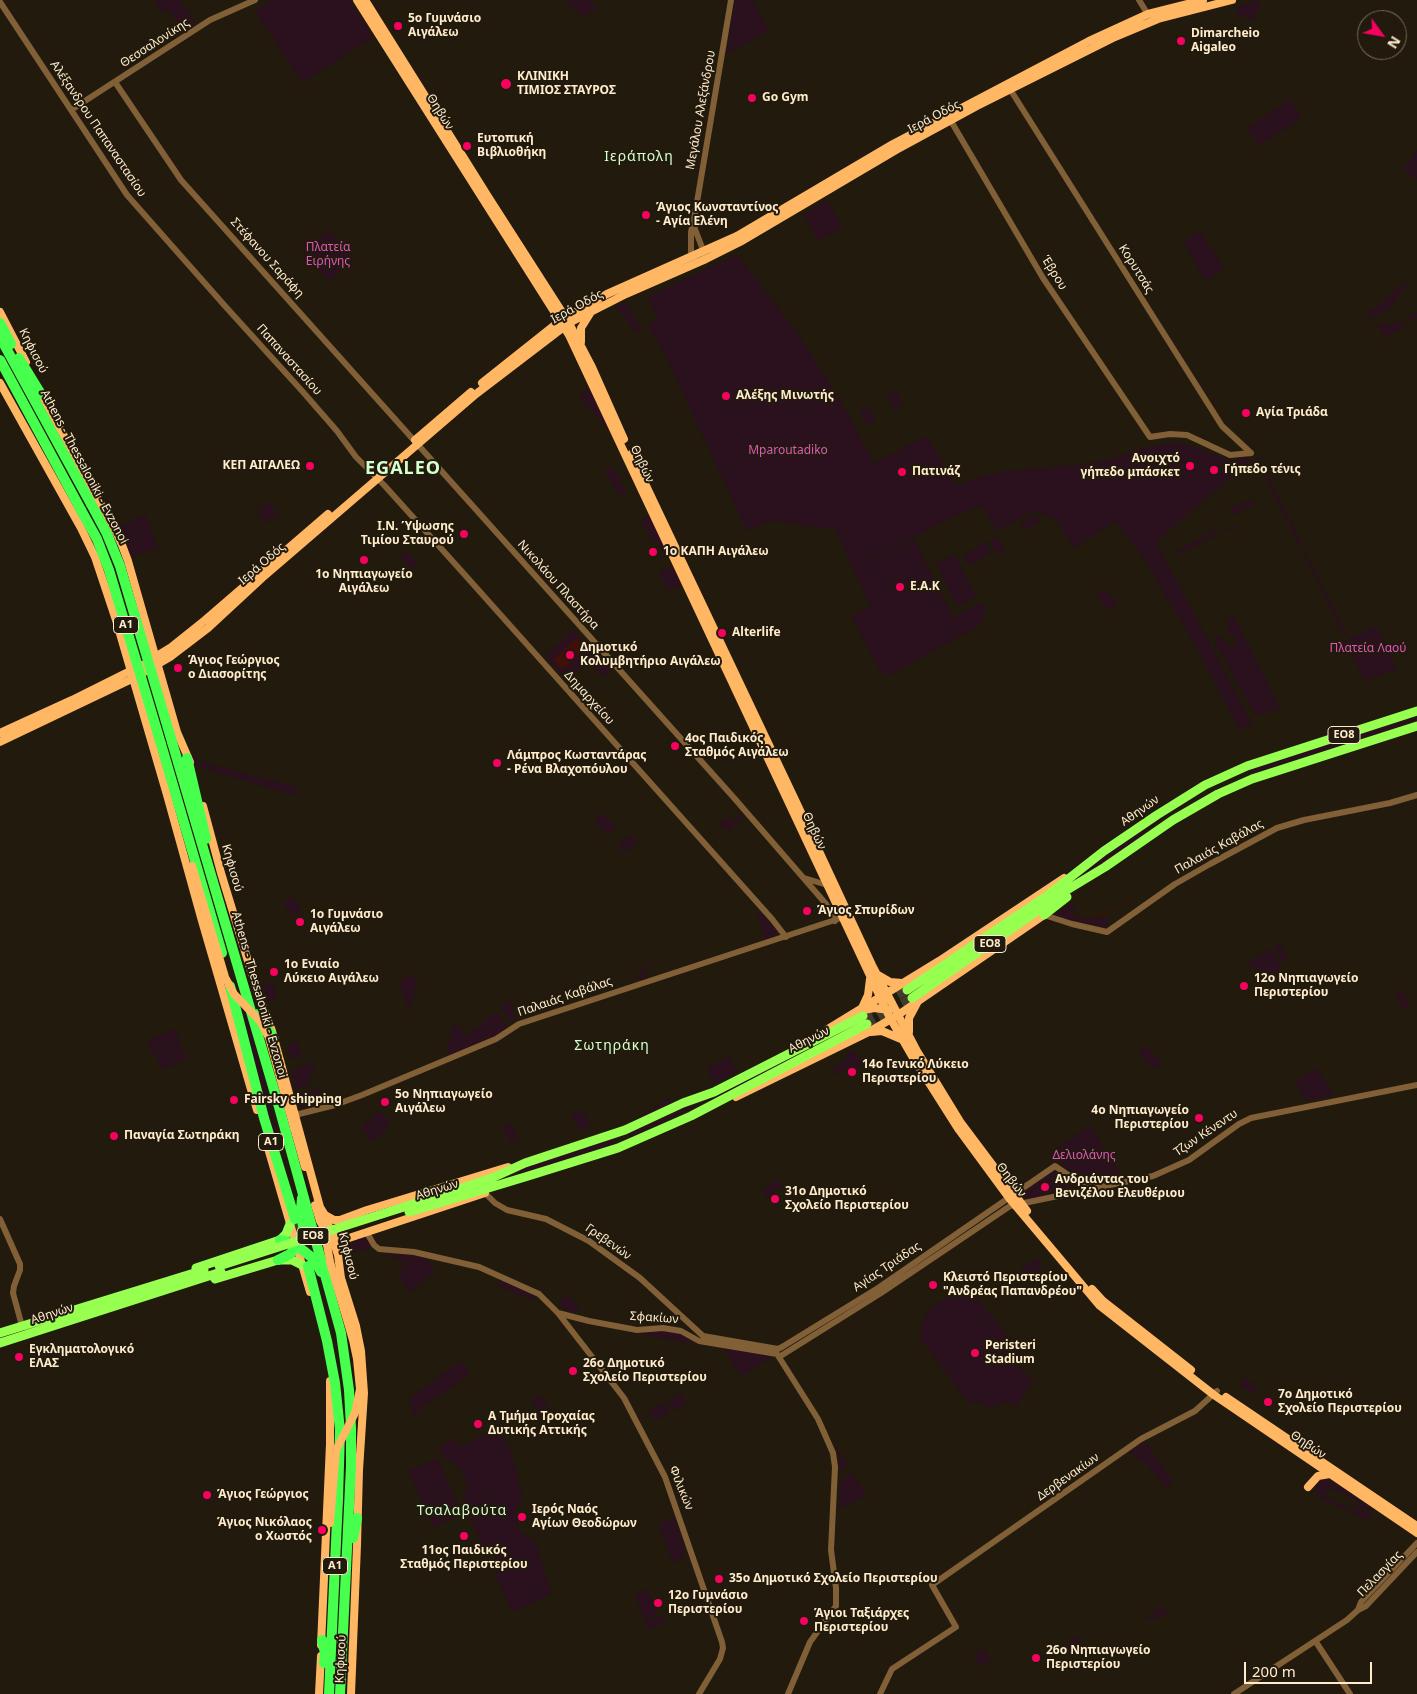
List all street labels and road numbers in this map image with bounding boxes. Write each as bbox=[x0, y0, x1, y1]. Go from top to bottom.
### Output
street label: Θεσσαλονίκης bbox=[118, 15, 192, 71]
street label: Μεγάλου Αλεξάνδρου bbox=[683, 49, 719, 171]
street label: Αλέξανδρου Παπαναστασίου bbox=[47, 58, 149, 200]
street label: Θηβών bbox=[423, 91, 457, 133]
street label: Ιερά Οδός bbox=[905, 97, 963, 137]
street label: Στέφανου Σαράφη bbox=[227, 215, 307, 301]
street label: Κορυτσάς bbox=[1115, 242, 1157, 296]
street label: Έβρου bbox=[1038, 253, 1070, 293]
street label: Ιερά Οδός bbox=[549, 287, 605, 327]
street label: Παπαναστασίου bbox=[253, 322, 325, 398]
street label: Κηφισού bbox=[16, 326, 50, 376]
street label: Athens - Thessaloniki - Evzonoi bbox=[37, 387, 131, 547]
street label: Θηβών bbox=[627, 443, 657, 485]
street label: Νικολάου Πλαστήρα bbox=[514, 537, 602, 633]
street label: Ιερά Οδός bbox=[236, 540, 288, 588]
road number: Α1 bbox=[114, 616, 138, 634]
street label: Δημαρχείου bbox=[561, 668, 617, 728]
road number: ΕΟ8 bbox=[1328, 726, 1360, 744]
street label: Αθηνών bbox=[1118, 793, 1162, 829]
street label: Θηβών bbox=[799, 810, 829, 852]
street label: Παλαιάς Καβάλας bbox=[1172, 817, 1266, 877]
street label: Κηφισού bbox=[218, 843, 246, 893]
street label: Athens - Thessaloniki - Evzonoi bbox=[228, 910, 290, 1080]
road number: ΕΟ8 bbox=[974, 936, 1006, 952]
street label: Παλαιάς Καβάλας bbox=[516, 974, 614, 1020]
street label: Αθηνών bbox=[786, 1024, 832, 1056]
street label: Τζων Κένεντυ bbox=[1171, 1106, 1241, 1160]
road number: Α1 bbox=[258, 1134, 284, 1150]
street label: Θηβών bbox=[993, 1160, 1029, 1200]
street label: Αθηνών bbox=[414, 1177, 460, 1203]
street label: Γρεβενών bbox=[582, 1221, 634, 1263]
road number: ΕΟ8 bbox=[297, 1228, 329, 1244]
street label: Κηφισού bbox=[335, 1231, 361, 1281]
street label: Αγίας Τριάδας bbox=[850, 1239, 924, 1295]
street label: Αθηνών bbox=[29, 1300, 75, 1328]
street label: Σφακίων bbox=[629, 1309, 679, 1327]
street label: Θηβών bbox=[1288, 1428, 1328, 1462]
street label: Δερβενακίων bbox=[1034, 1450, 1102, 1504]
street label: Φιλικών bbox=[666, 1464, 696, 1512]
street label: Πελασγίας bbox=[1355, 1548, 1405, 1600]
road number: Α1 bbox=[322, 1558, 348, 1574]
street label: Κηφισού bbox=[333, 1634, 349, 1684]

